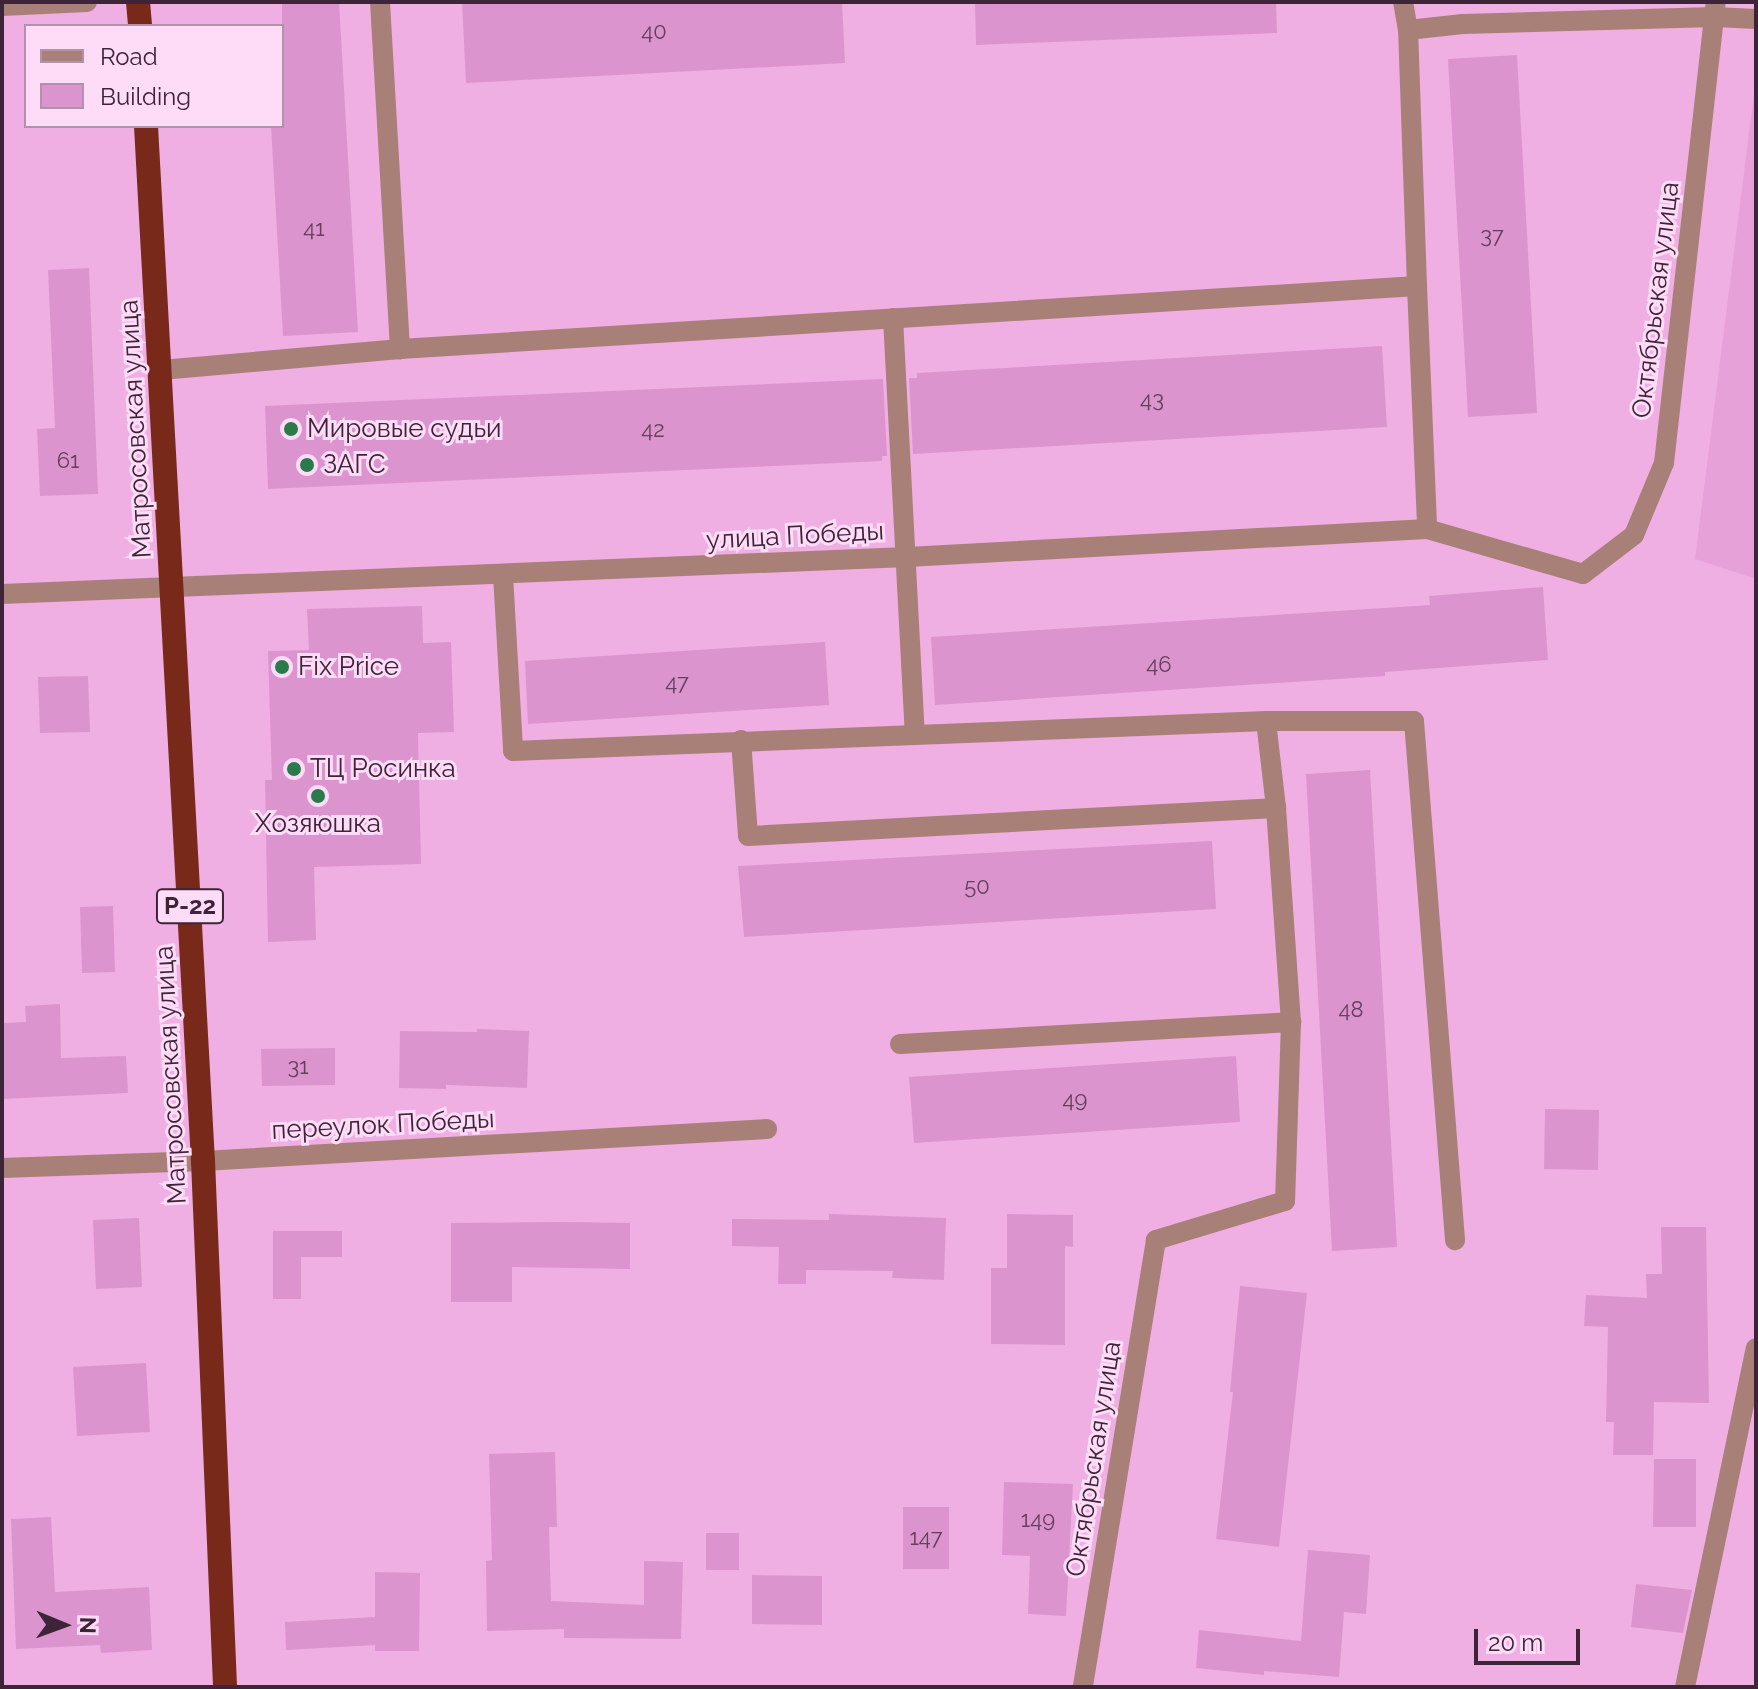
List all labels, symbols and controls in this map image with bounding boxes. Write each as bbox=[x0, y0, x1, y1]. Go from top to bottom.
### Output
house number: 40 bbox=[641, 19, 667, 45]
legend bbox=[24, 24, 284, 128]
text: Road bbox=[100, 42, 158, 71]
text: Building bbox=[100, 82, 191, 111]
street label: Октябрьская улица bbox=[1626, 180, 1686, 420]
house number: 41 bbox=[303, 216, 325, 242]
house number: 37 bbox=[1480, 223, 1504, 249]
street label: Матросовская улица bbox=[114, 299, 158, 559]
house number: 43 bbox=[1140, 387, 1164, 413]
place label: Мировые судьи bbox=[307, 413, 502, 445]
house number: 42 bbox=[641, 417, 665, 443]
marker: Мировые судьи bbox=[282, 420, 300, 438]
house number: 61 bbox=[57, 448, 79, 474]
place label: ЗАГС bbox=[323, 449, 386, 481]
marker: ЗАГС bbox=[298, 456, 316, 474]
street label: улица Победы bbox=[705, 516, 885, 556]
place label: Fix Price bbox=[298, 651, 399, 683]
house number: 46 bbox=[1146, 652, 1172, 678]
marker: Fix Price bbox=[273, 658, 291, 676]
house number: 47 bbox=[665, 670, 689, 696]
place label: ТЦ Росинка bbox=[310, 753, 456, 785]
marker: ТЦ Росинка bbox=[285, 760, 303, 778]
marker: Хозяюшка bbox=[309, 787, 327, 805]
place label: Хозяюшка bbox=[255, 808, 381, 840]
house number: 50 bbox=[964, 874, 990, 900]
road number: Р-22 bbox=[154, 886, 226, 926]
street label: Матросовская улица bbox=[149, 945, 193, 1205]
house number: 48 bbox=[1338, 997, 1364, 1023]
house number: 31 bbox=[287, 1054, 309, 1080]
house number: 49 bbox=[1063, 1087, 1087, 1113]
street label: переулок Победы bbox=[271, 1104, 495, 1146]
street label: Октябрьская улица bbox=[1060, 1339, 1128, 1579]
house number: 149 bbox=[1021, 1507, 1055, 1533]
house number: 147 bbox=[909, 1525, 943, 1551]
north arrow bbox=[24, 1585, 104, 1665]
scale bar bbox=[1478, 1613, 1584, 1663]
text: N bbox=[75, 1617, 101, 1634]
text: 20 m bbox=[1488, 1628, 1543, 1657]

